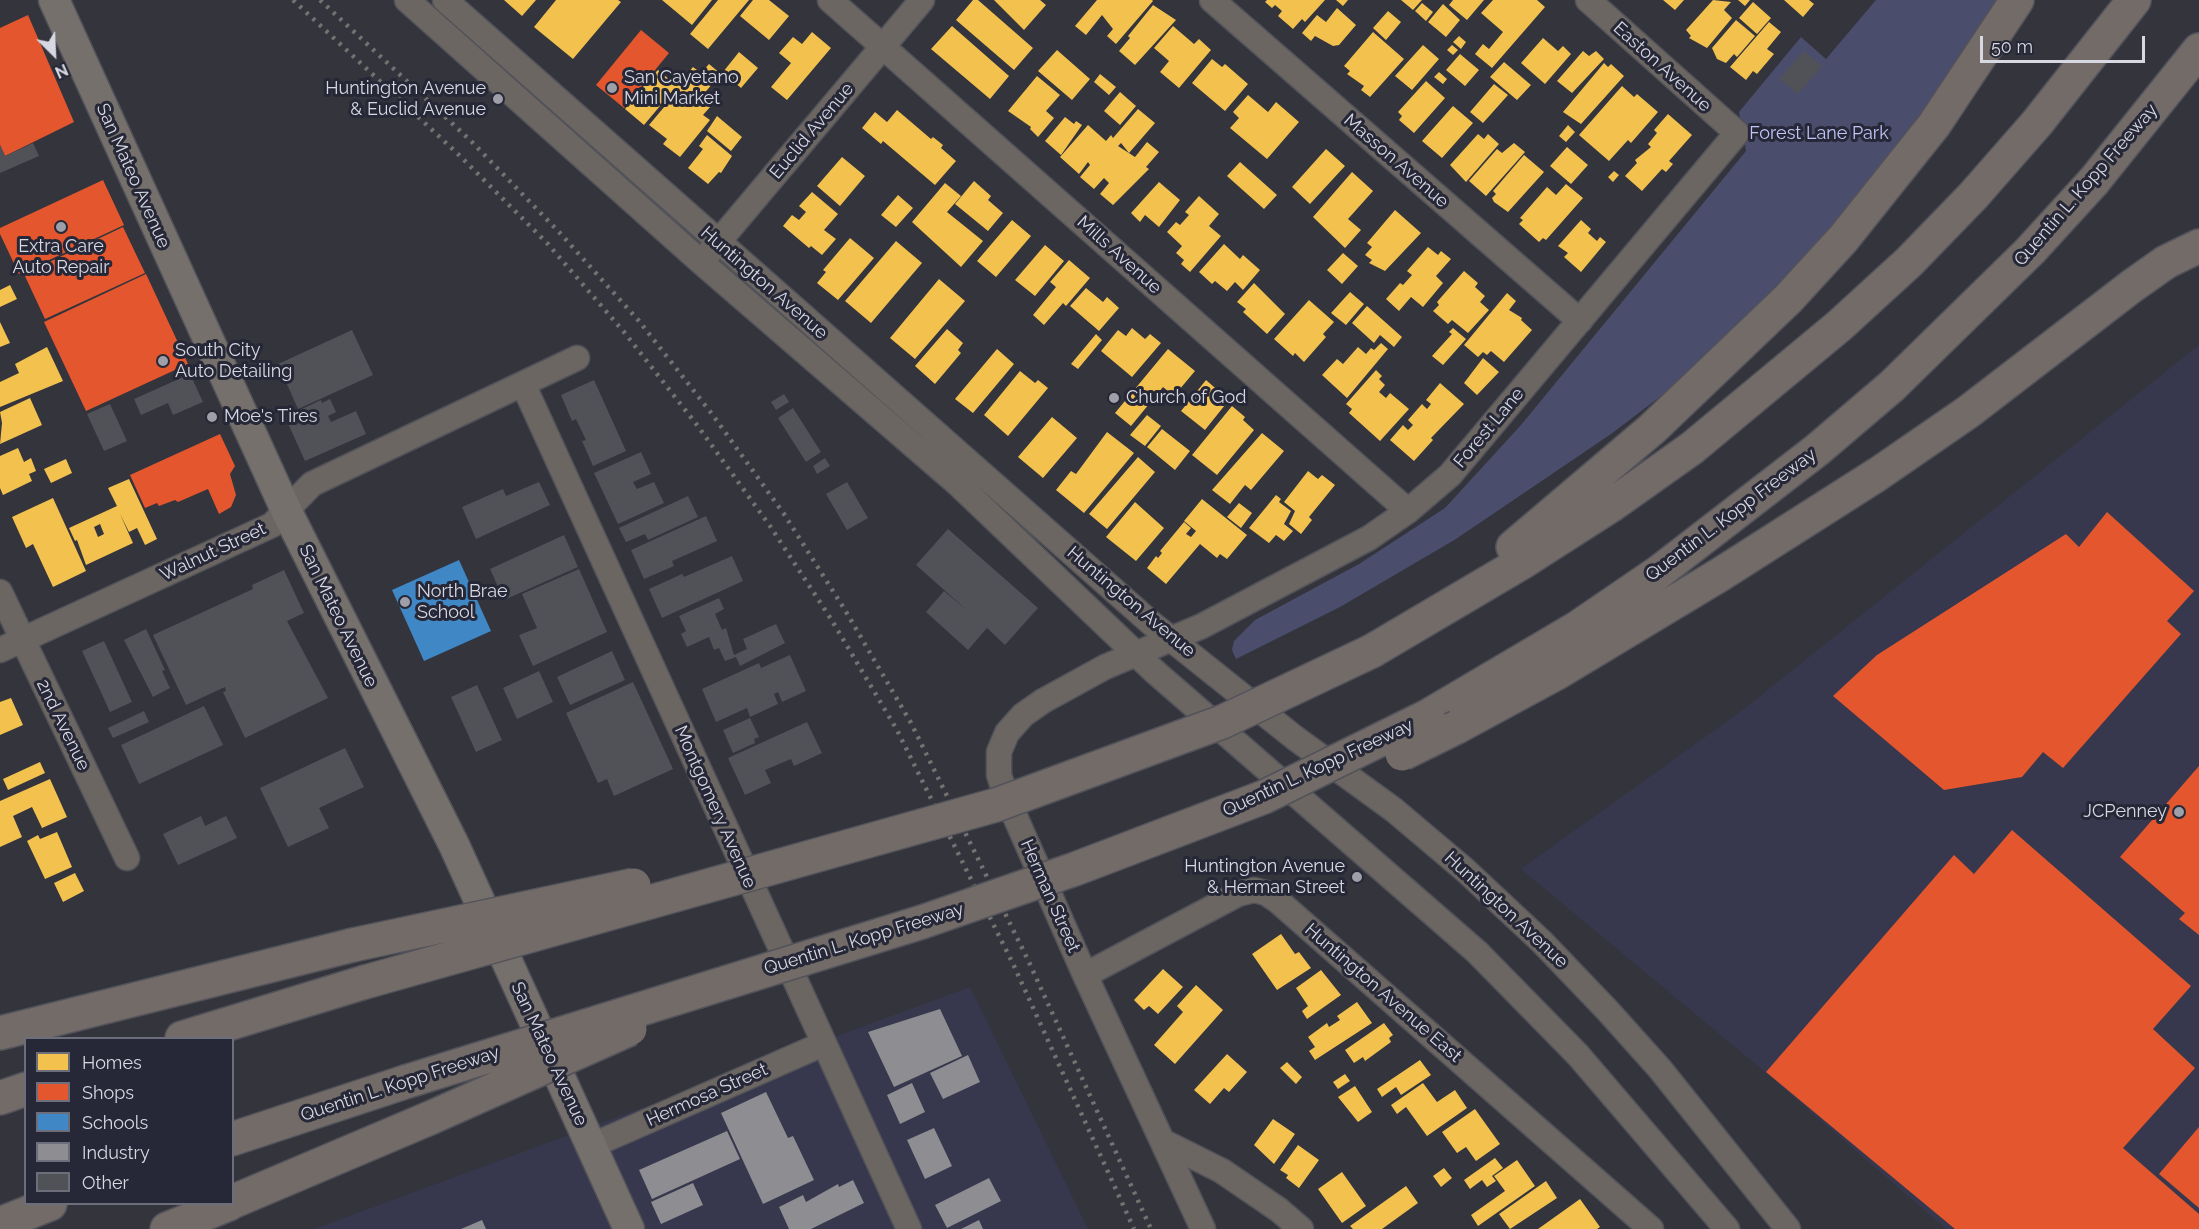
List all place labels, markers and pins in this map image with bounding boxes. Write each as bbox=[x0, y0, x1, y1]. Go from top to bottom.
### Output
place label: San Cayetano Mini Market bbox=[624, 67, 739, 110]
place label: Huntington Avenue & Euclid Avenue bbox=[325, 78, 486, 121]
marker: San Cayetano Mini Market bbox=[605, 81, 619, 95]
marker: Huntington Avenue & Euclid Avenue bbox=[491, 92, 505, 106]
marker: Extra Care Auto Repair bbox=[54, 220, 68, 234]
place label: Extra Care Auto Repair bbox=[12, 236, 110, 278]
place label: South City Auto Detailing bbox=[175, 340, 292, 382]
marker: South City Auto Detailing bbox=[156, 354, 170, 368]
place label: Church of God bbox=[1126, 387, 1246, 409]
marker: Church of God bbox=[1107, 391, 1121, 405]
place label: Moe's Tires bbox=[224, 406, 318, 428]
marker: Moe's Tires bbox=[205, 410, 219, 424]
place label: North Brae School bbox=[417, 581, 508, 624]
marker: North Brae School bbox=[398, 595, 412, 609]
place label: JCPenney bbox=[2083, 801, 2167, 823]
marker: JCPenney bbox=[2172, 805, 2186, 819]
place label: Huntington Avenue & Herman Street bbox=[1184, 856, 1345, 898]
marker: Huntington Avenue & Herman Street bbox=[1350, 870, 1364, 884]

